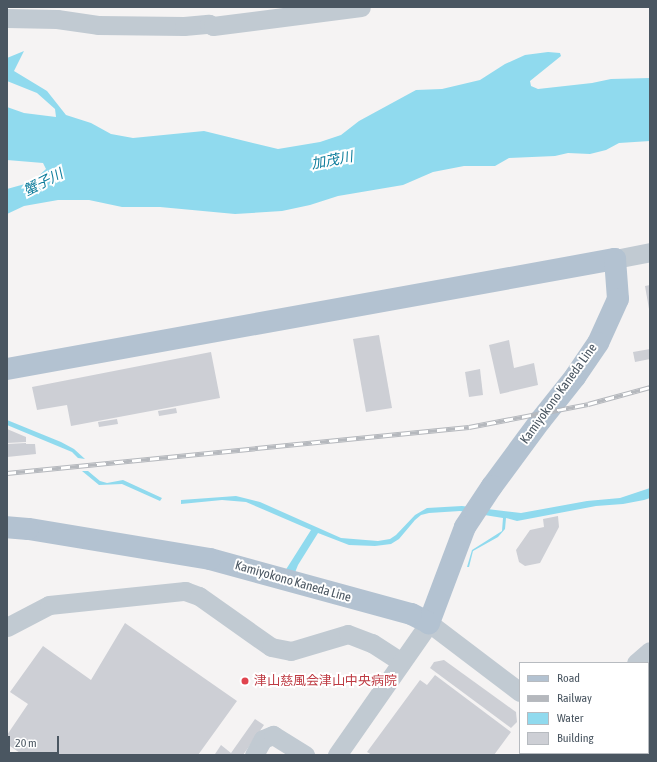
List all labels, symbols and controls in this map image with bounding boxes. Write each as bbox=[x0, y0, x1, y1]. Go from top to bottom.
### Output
water label: 加茂川 bbox=[310, 148, 354, 172]
water label: 蟹子川 bbox=[20, 165, 66, 199]
street label: Kamiyokono Kaneda Line bbox=[517, 341, 601, 447]
street label: Kamiyokono Kaneda Line bbox=[233, 558, 353, 606]
legend bbox=[519, 662, 649, 754]
text: Road bbox=[557, 671, 580, 685]
place label: 津山慈風会津山中央病院 bbox=[254, 673, 397, 689]
marker: 津山慈風会津山中央病院 bbox=[239, 675, 251, 687]
text: Railway bbox=[557, 691, 592, 705]
text: Water bbox=[557, 711, 583, 725]
scale bar bbox=[10, 728, 61, 754]
text: Building bbox=[557, 731, 594, 745]
text: 20 m bbox=[15, 736, 37, 750]

